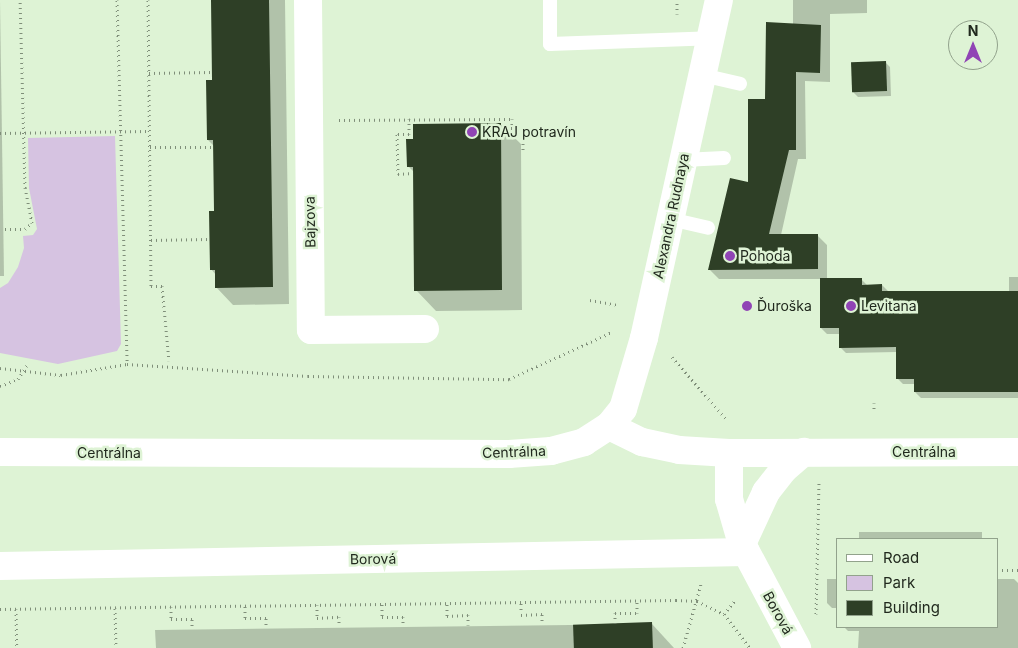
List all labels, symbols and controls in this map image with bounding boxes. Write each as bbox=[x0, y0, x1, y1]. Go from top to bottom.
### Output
north arrow bbox=[948, 20, 998, 70]
text: N bbox=[968, 22, 978, 39]
place label: KRAJ potravín bbox=[482, 124, 576, 140]
marker: KRAJ potravín bbox=[466, 126, 478, 138]
street label: Alexandra Rudnaya bbox=[650, 152, 692, 280]
street label: Bajzova bbox=[301, 196, 319, 248]
place label: Pohoda bbox=[740, 248, 790, 264]
marker: Pohoda bbox=[724, 250, 736, 262]
place label: Ďuroška bbox=[757, 298, 812, 314]
place label: Levitana bbox=[861, 298, 917, 314]
marker: Ďuroška bbox=[741, 300, 753, 312]
marker: Levitana bbox=[845, 300, 857, 312]
street label: Centrálna bbox=[482, 442, 546, 462]
street label: Centrálna bbox=[892, 444, 956, 460]
street label: Centrálna bbox=[77, 445, 141, 461]
legend bbox=[836, 538, 998, 628]
text: Road bbox=[883, 548, 919, 567]
street label: Borová bbox=[350, 550, 396, 568]
text: Park bbox=[883, 573, 915, 592]
street label: Borová bbox=[759, 589, 797, 637]
text: Building bbox=[883, 598, 940, 617]

